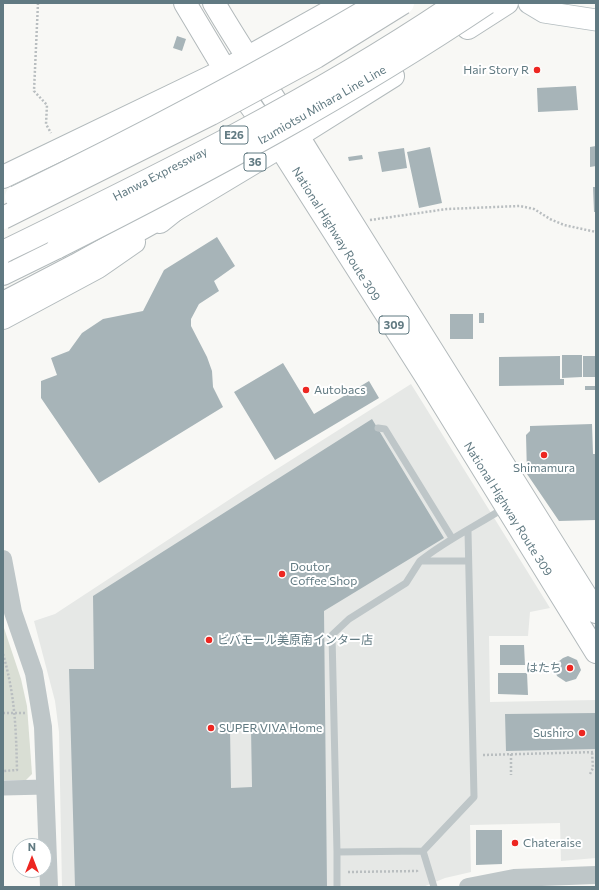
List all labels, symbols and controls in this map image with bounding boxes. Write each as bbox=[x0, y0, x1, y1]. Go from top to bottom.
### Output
street label: Izumiotsu Mihara Line Line bbox=[255, 62, 389, 148]
place label: Hair Story R bbox=[463, 63, 529, 77]
marker: Hair Story R bbox=[532, 65, 542, 75]
road number: E26 bbox=[220, 126, 248, 144]
street label: Hanwa Expressway bbox=[110, 144, 210, 204]
road number: 36 bbox=[244, 153, 266, 171]
street label: National Highway Route 309 bbox=[289, 164, 383, 304]
road number: 309 bbox=[379, 316, 409, 334]
place label: Autobacs bbox=[314, 383, 366, 397]
marker: Autobacs bbox=[301, 385, 311, 395]
street label: National Highway Route 309 bbox=[461, 439, 555, 579]
marker: Shimamura bbox=[539, 450, 549, 460]
place label: Shimamura bbox=[513, 461, 575, 475]
place label: Doutor Coffee Shop bbox=[290, 560, 357, 588]
marker: Doutor Coffee Shop bbox=[277, 569, 287, 579]
place label: ビバモール美原南インター店 bbox=[217, 633, 373, 647]
marker: ビバモール美原南インター店 bbox=[204, 635, 214, 645]
place label: はたち bbox=[526, 661, 562, 675]
marker: はたち bbox=[565, 663, 575, 673]
place label: SUPER VIVA Home bbox=[219, 721, 322, 735]
marker: SUPER VIVA Home bbox=[206, 723, 216, 733]
place label: Sushiro bbox=[533, 726, 574, 740]
marker: Sushiro bbox=[577, 728, 587, 738]
place label: Chateraise bbox=[523, 836, 581, 850]
north arrow bbox=[12, 838, 52, 878]
marker: Chateraise bbox=[510, 838, 520, 848]
text: N bbox=[28, 840, 36, 853]

